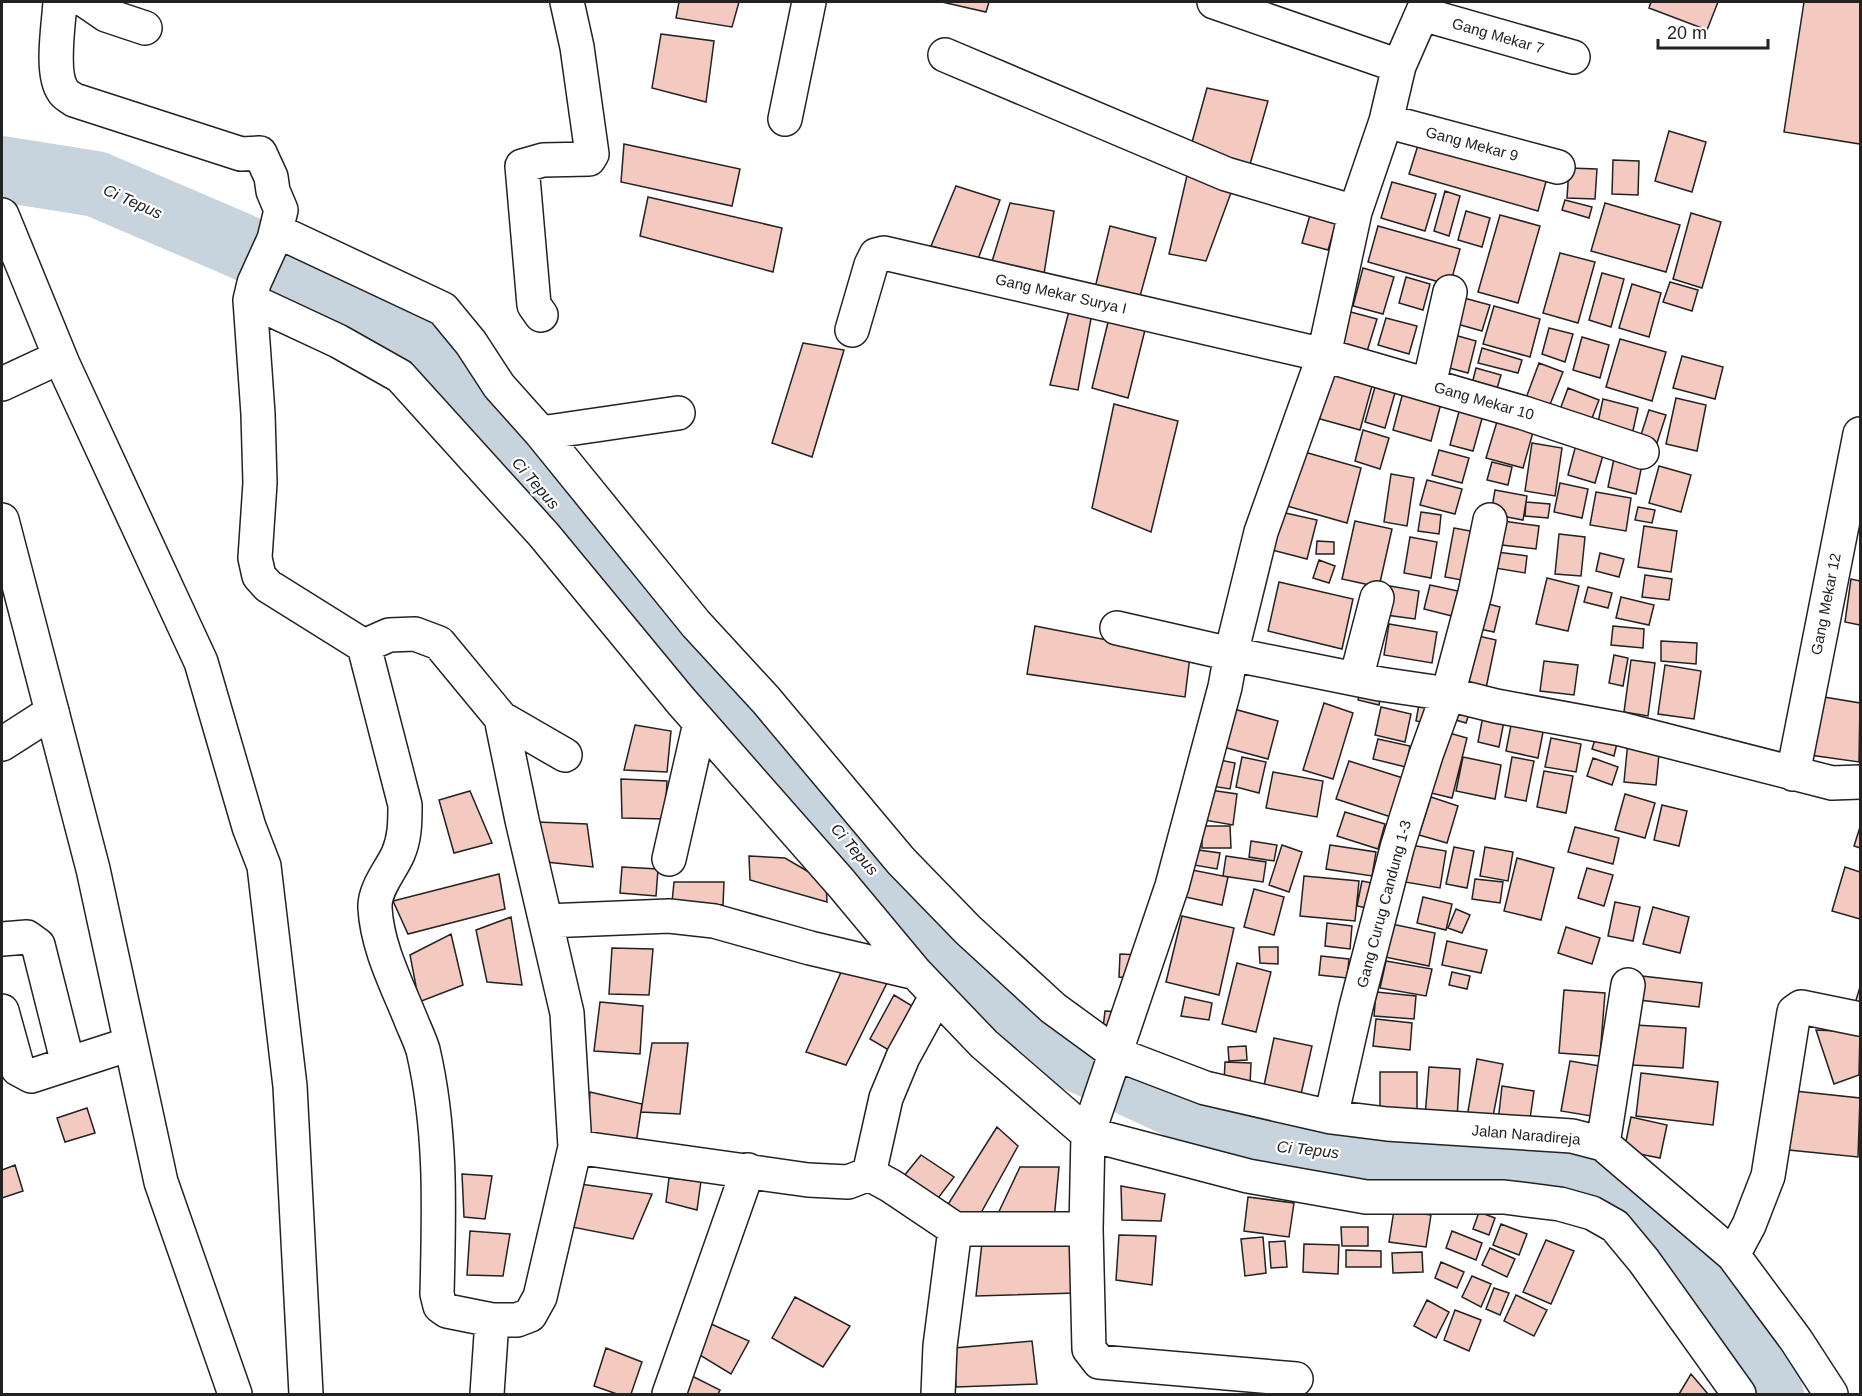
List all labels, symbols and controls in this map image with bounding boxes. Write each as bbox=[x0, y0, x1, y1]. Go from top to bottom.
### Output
scale bar bbox=[1658, 12, 1768, 50]
street label: Gang Mekar 7 bbox=[1450, 14, 1546, 57]
text: 20 m bbox=[1667, 23, 1707, 43]
street label: Gang Mekar 9 bbox=[1424, 123, 1520, 164]
water label: Ci Tepus bbox=[101, 181, 165, 222]
street label: Gang Mekar Surya I bbox=[994, 270, 1128, 317]
street label: Gang Mekar 10 bbox=[1432, 378, 1536, 423]
water label: Ci Tepus bbox=[509, 454, 563, 513]
street label: Gang Mekar 12 bbox=[1807, 552, 1844, 656]
street label: Gang Curug Candung 1-3 bbox=[1353, 818, 1414, 989]
water label: Ci Tepus bbox=[828, 820, 882, 879]
street label: Jalan Naradireja bbox=[1471, 1121, 1582, 1148]
water label: Ci Tepus bbox=[1276, 1138, 1340, 1161]

